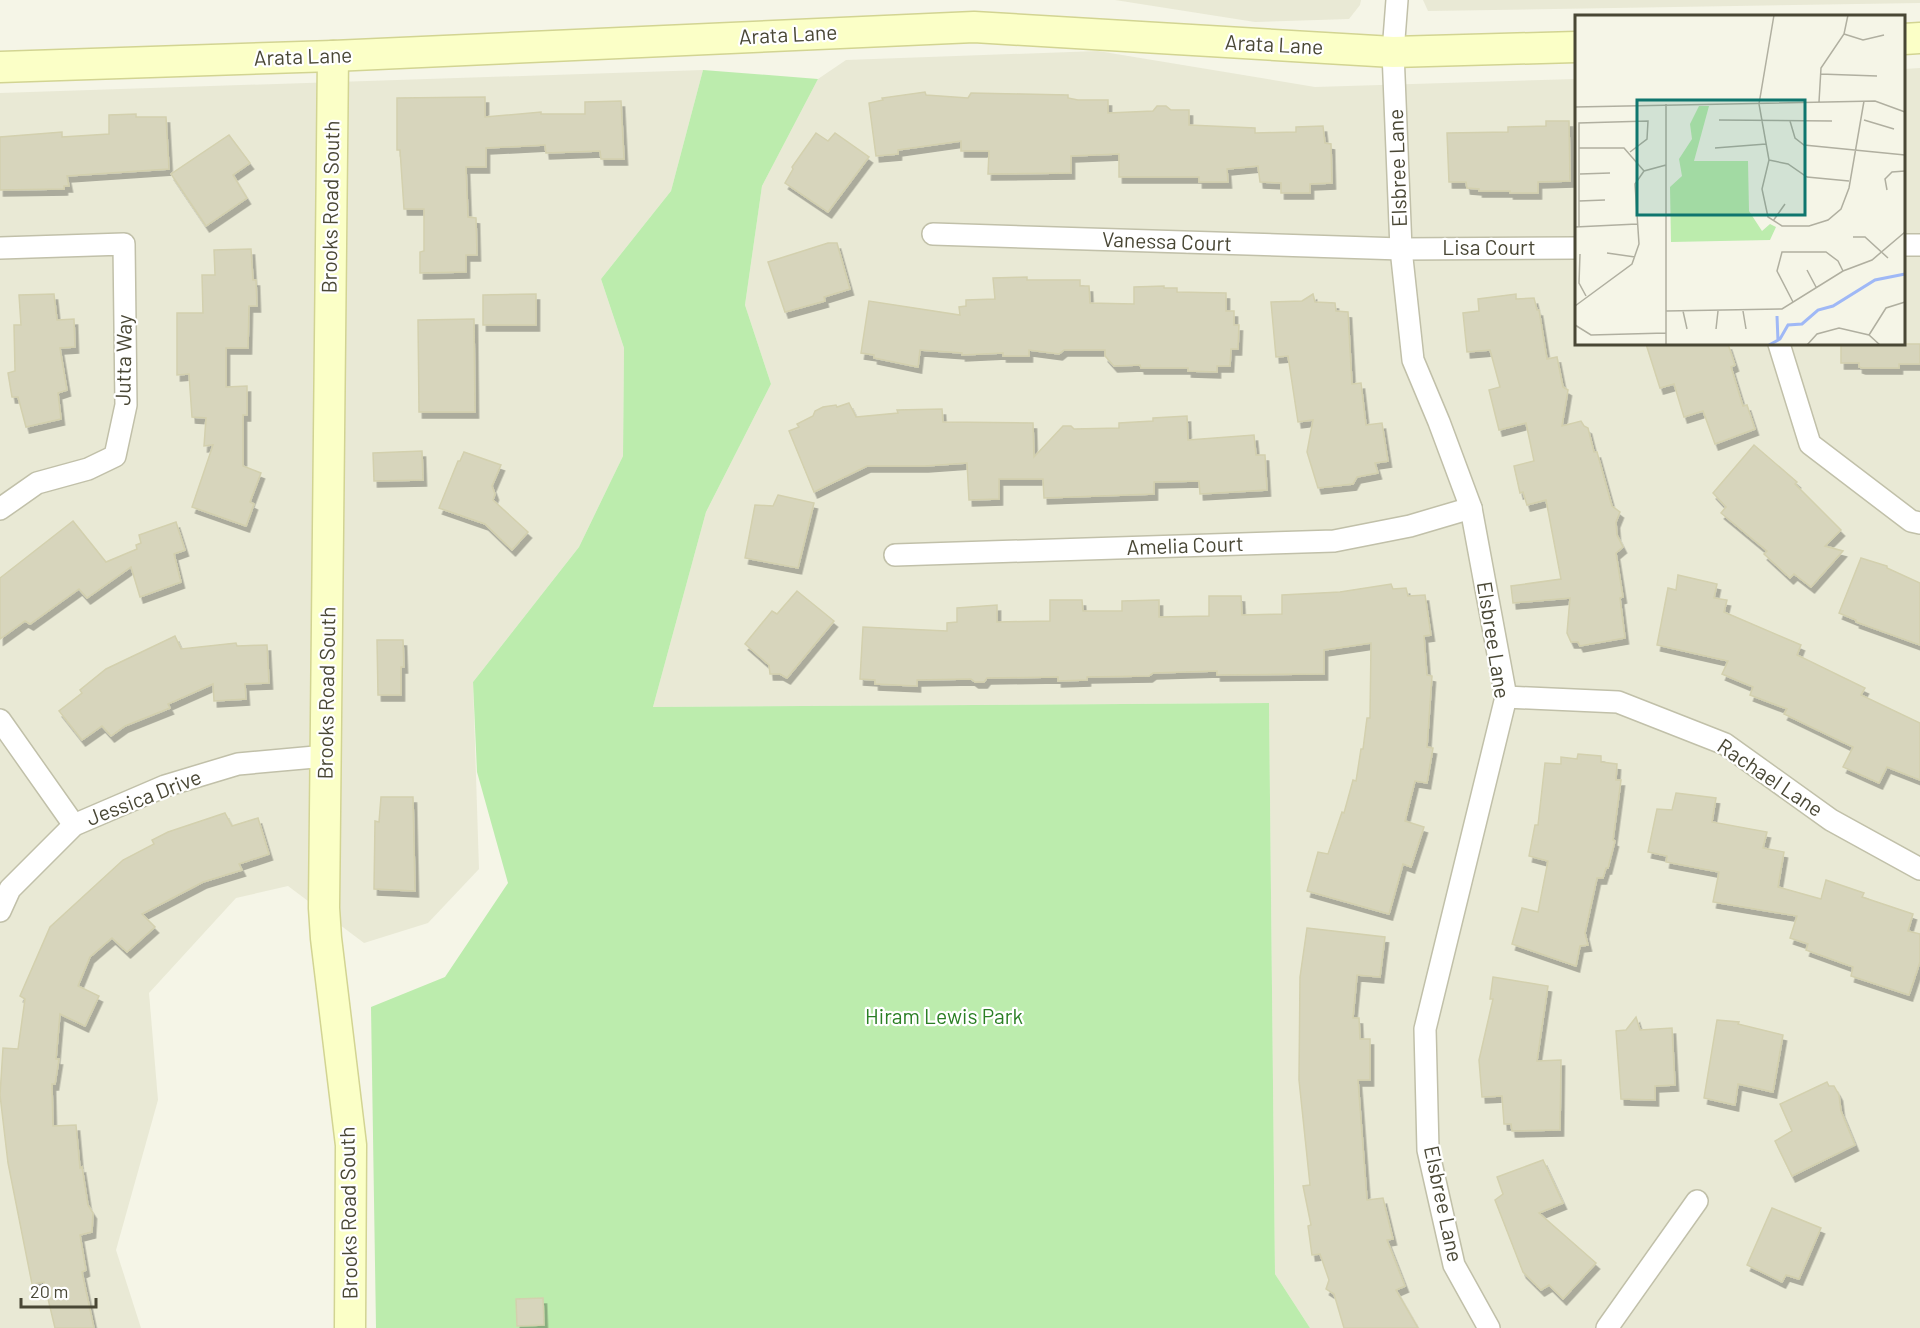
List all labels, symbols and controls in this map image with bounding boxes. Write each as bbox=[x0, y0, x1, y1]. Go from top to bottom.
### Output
inset map bbox=[1575, 15, 1905, 345]
street label: Arata Lane bbox=[738, 18, 838, 49]
street label: Arata Lane bbox=[1224, 28, 1324, 59]
street label: Arata Lane bbox=[253, 41, 353, 70]
street label: Elsbree Lane bbox=[1382, 109, 1411, 228]
street label: Brooks Road South bbox=[315, 120, 344, 294]
street label: Vanessa Court bbox=[1102, 226, 1233, 255]
street label: Lisa Court bbox=[1442, 234, 1536, 259]
street label: Jutta Way bbox=[109, 314, 136, 406]
street label: Amelia Court bbox=[1126, 530, 1244, 559]
street label: Elsbree Lane bbox=[1473, 579, 1516, 700]
street label: Brooks Road South bbox=[311, 606, 340, 780]
street label: Rachael Lane bbox=[1713, 732, 1828, 821]
street label: Jessica Drive bbox=[82, 763, 204, 830]
park label: Hiram Lewis Park bbox=[865, 1003, 1023, 1028]
street label: Brooks Road South bbox=[333, 1126, 362, 1300]
street label: Elsbree Lane bbox=[1420, 1143, 1469, 1264]
scale bar bbox=[21, 1271, 96, 1309]
text: 20 m bbox=[30, 1280, 68, 1302]

